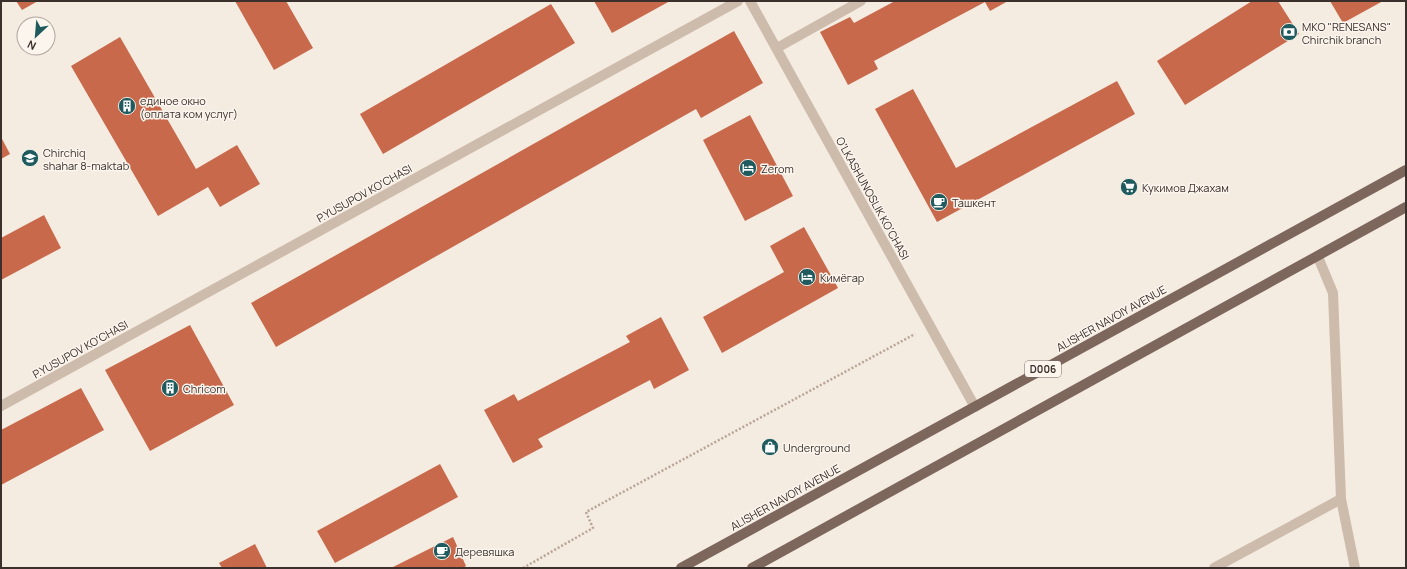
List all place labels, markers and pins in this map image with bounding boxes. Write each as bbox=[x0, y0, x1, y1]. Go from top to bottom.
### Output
place label: MKO "RENESANS" Chirchik branch bbox=[1302, 19, 1391, 47]
bank icon: MKO "RENESANS" Chirchik branch bbox=[1279, 22, 1299, 42]
place label: единое окно (оплата ком услуг) bbox=[140, 93, 238, 121]
building icon: единое окно (оплата ком услуг) bbox=[117, 96, 137, 116]
place label: Chirchiq shahar 8-maktab bbox=[43, 145, 130, 173]
school or university icon: Chirchiq shahar 8-maktab bbox=[20, 148, 40, 168]
hotel icon: Zerom bbox=[738, 158, 758, 178]
place label: Zerom bbox=[761, 161, 794, 176]
supermarket icon: Кукимов Джахам bbox=[1119, 177, 1139, 197]
place label: Кукимов Джахам bbox=[1142, 180, 1229, 195]
cafe icon: Ташкент bbox=[929, 192, 949, 212]
place label: Ташкент bbox=[952, 195, 996, 210]
hotel icon: Кимёгар bbox=[797, 267, 817, 287]
place label: Кимёгар bbox=[820, 270, 865, 285]
building icon: Chricom bbox=[160, 378, 180, 398]
place label: Chricom bbox=[183, 381, 226, 396]
shop icon: Underground bbox=[760, 437, 780, 457]
place label: Underground bbox=[783, 440, 850, 455]
cafe icon: Деревяшка bbox=[432, 541, 452, 561]
place label: Деревяшка bbox=[455, 544, 514, 559]

